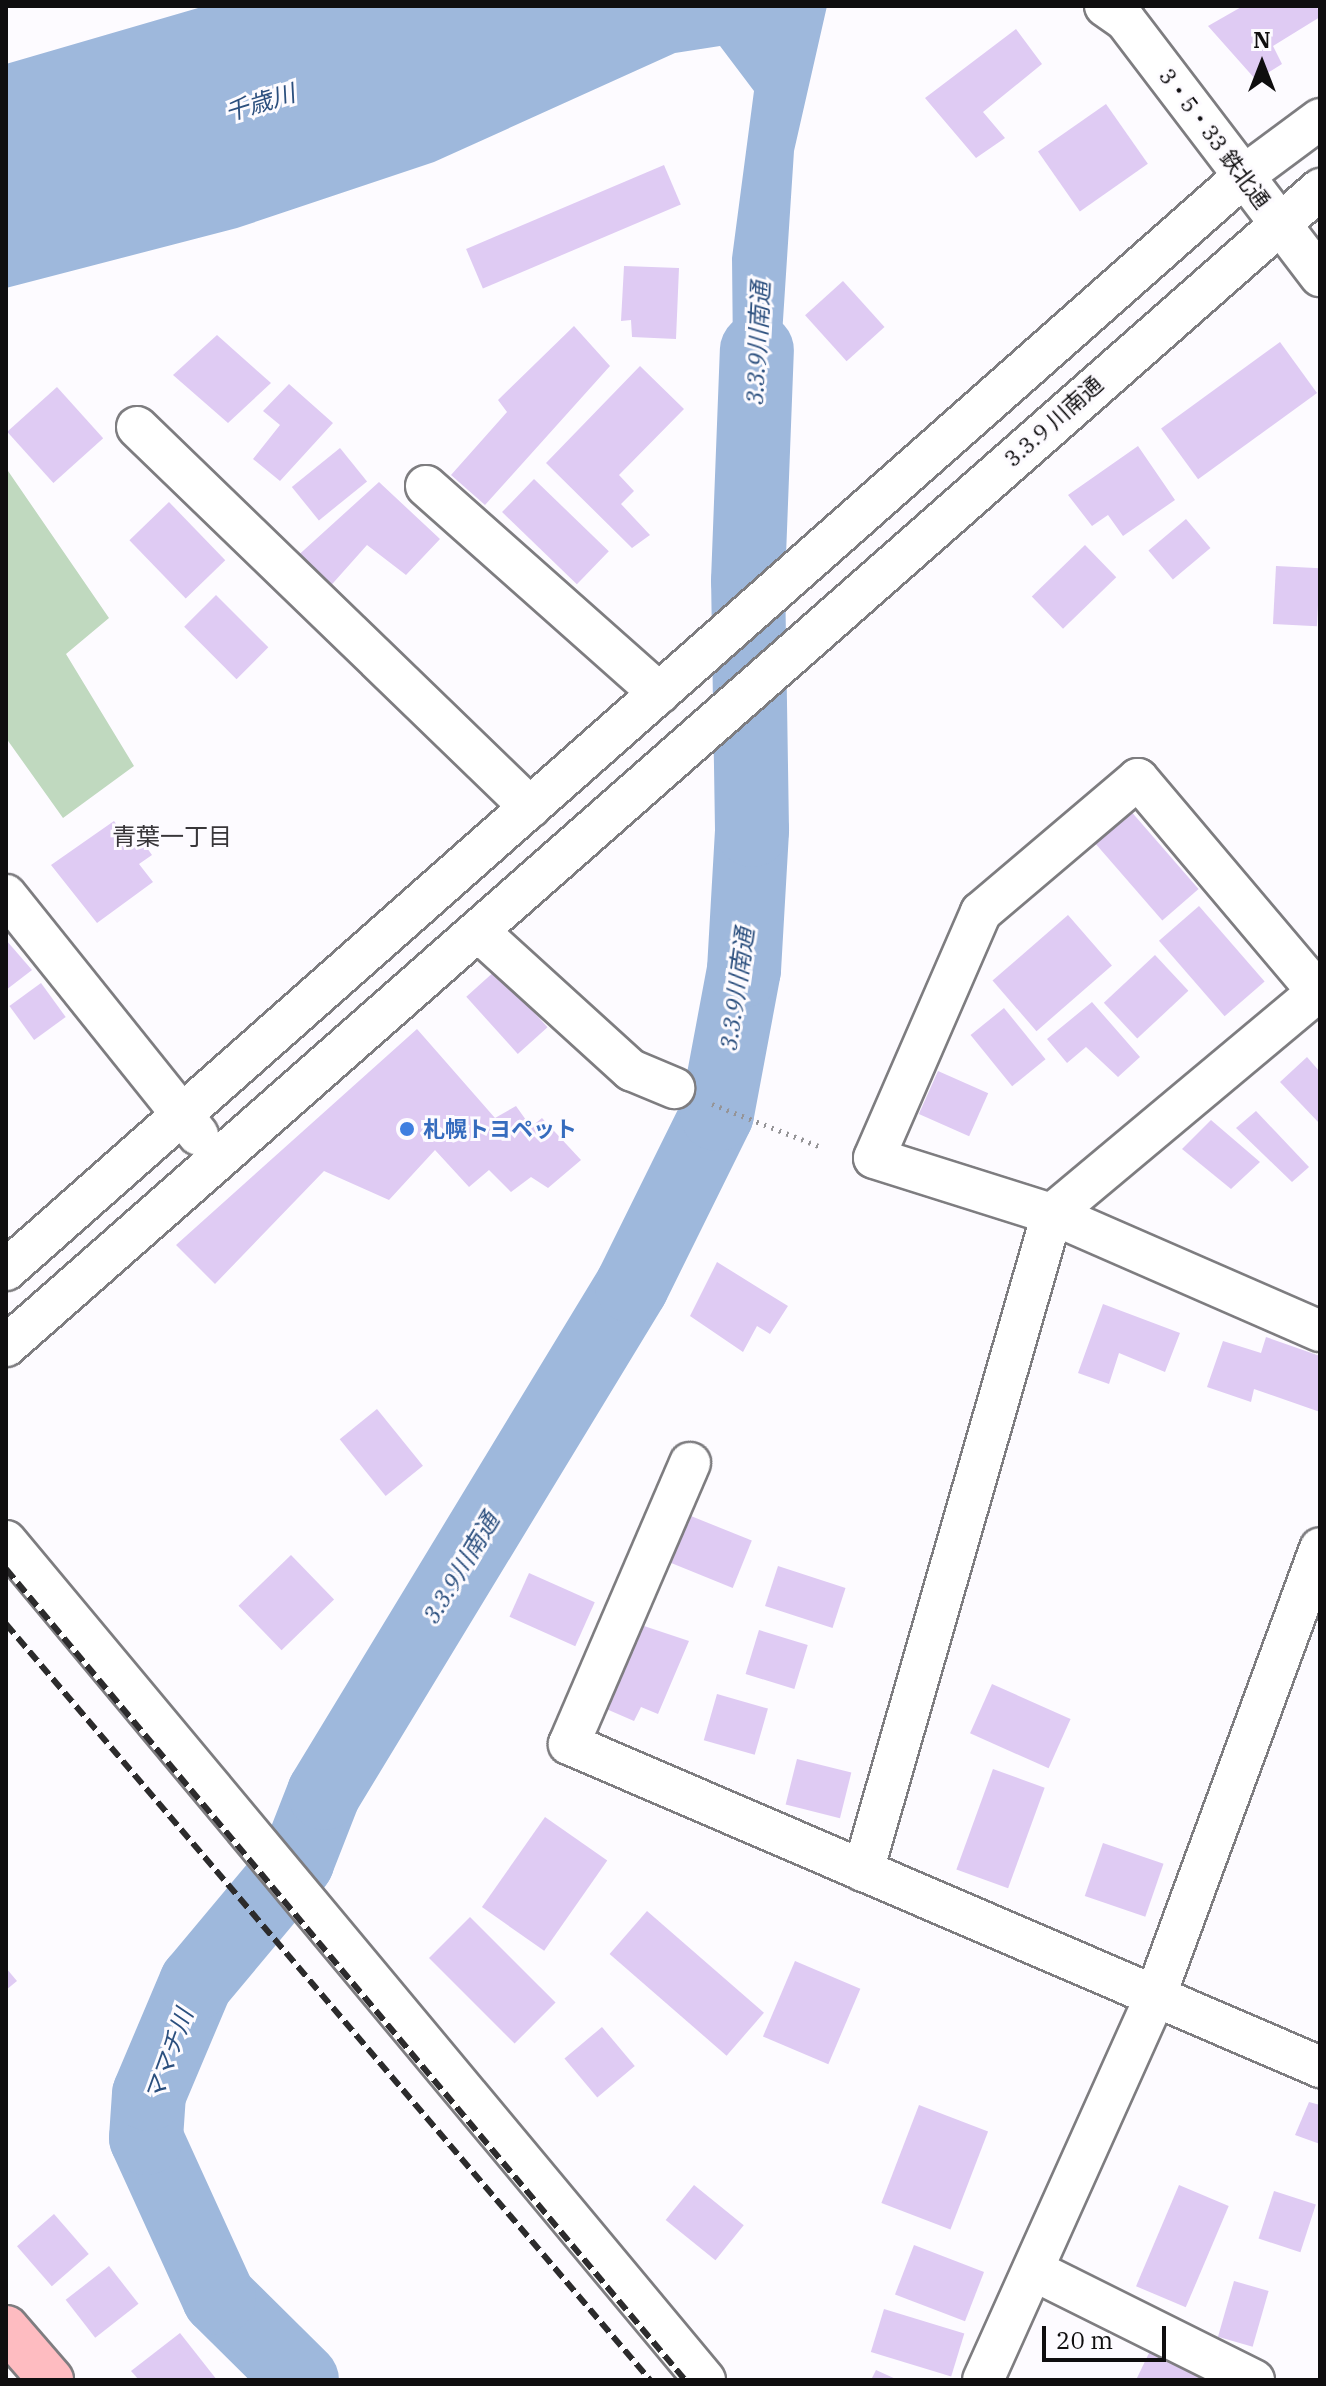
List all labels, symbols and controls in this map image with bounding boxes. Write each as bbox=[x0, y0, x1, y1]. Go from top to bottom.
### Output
north arrow bbox=[1222, 24, 1302, 104]
text: N bbox=[1253, 25, 1271, 54]
street label: 3・5・33 鉄北通 bbox=[1154, 63, 1276, 213]
water label: 千歳川 bbox=[221, 79, 299, 127]
water label: 3.3.9川南通 bbox=[740, 281, 776, 405]
street label: 3.3.9 川南通 bbox=[999, 370, 1107, 472]
district label: 青葉一丁目 bbox=[112, 823, 232, 851]
water label: 3.3.9川南通 bbox=[714, 926, 760, 1052]
place label: 札幌トヨペット bbox=[423, 1116, 577, 1142]
marker: 札幌トヨペット bbox=[398, 1120, 416, 1138]
water label: 3.3.9川南通 bbox=[417, 1508, 505, 1628]
water label: ママチ川 bbox=[139, 2005, 199, 2105]
scale bar bbox=[1046, 2310, 1170, 2360]
text: 20 m bbox=[1056, 2324, 1113, 2356]

